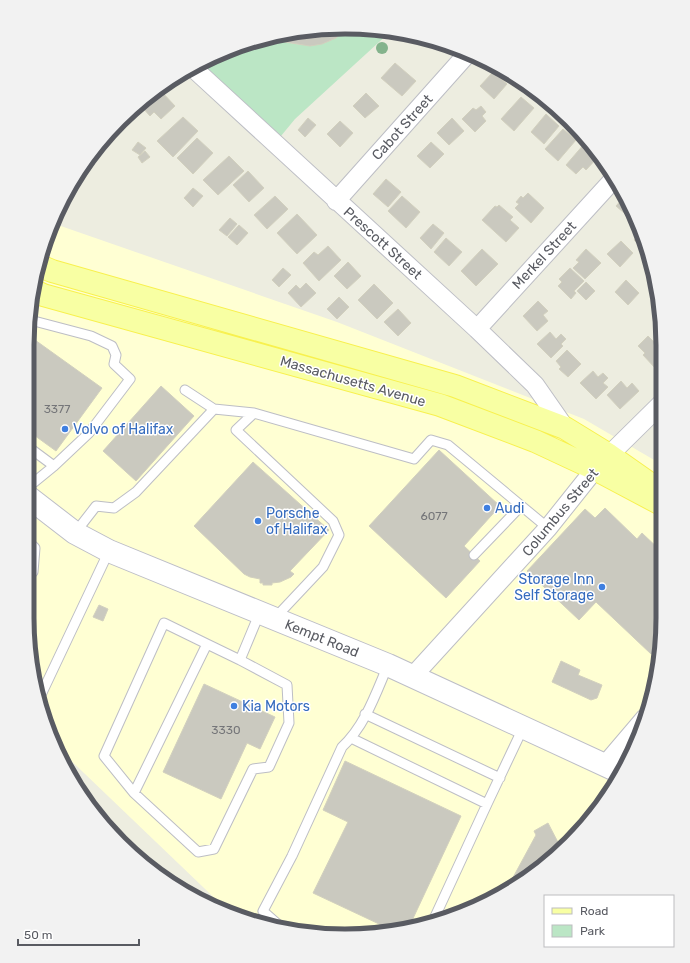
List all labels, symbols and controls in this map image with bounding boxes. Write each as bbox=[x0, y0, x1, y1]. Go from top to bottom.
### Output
street label: Cabot Street bbox=[368, 91, 437, 164]
street label: Prescott Street bbox=[340, 204, 426, 283]
street label: Merkel Street bbox=[509, 218, 580, 293]
street label: Massachusetts Avenue bbox=[278, 353, 428, 410]
house number: 3377 bbox=[44, 402, 70, 416]
place label: Volvo of Halifax bbox=[73, 421, 174, 438]
marker: Volvo of Halifax bbox=[60, 424, 70, 434]
street label: Columbus Street bbox=[519, 465, 602, 560]
place label: Audi bbox=[495, 500, 524, 517]
marker: Audi bbox=[482, 503, 492, 513]
place label: Porsche of Halifax bbox=[266, 505, 328, 538]
house number: 6077 bbox=[420, 509, 448, 523]
marker: Porsche of Halifax bbox=[253, 516, 263, 526]
place label: Storage Inn Self Storage bbox=[514, 571, 594, 604]
marker: Storage Inn Self Storage bbox=[597, 582, 607, 592]
street label: Kempt Road bbox=[282, 616, 361, 661]
place label: Kia Motors bbox=[242, 698, 310, 715]
marker: Kia Motors bbox=[229, 701, 239, 711]
house number: 3330 bbox=[211, 723, 241, 737]
legend bbox=[544, 895, 674, 947]
text: Road bbox=[580, 904, 608, 918]
scale bar bbox=[18, 921, 139, 947]
text: Park bbox=[580, 924, 606, 938]
text: 50 m bbox=[24, 928, 52, 942]

